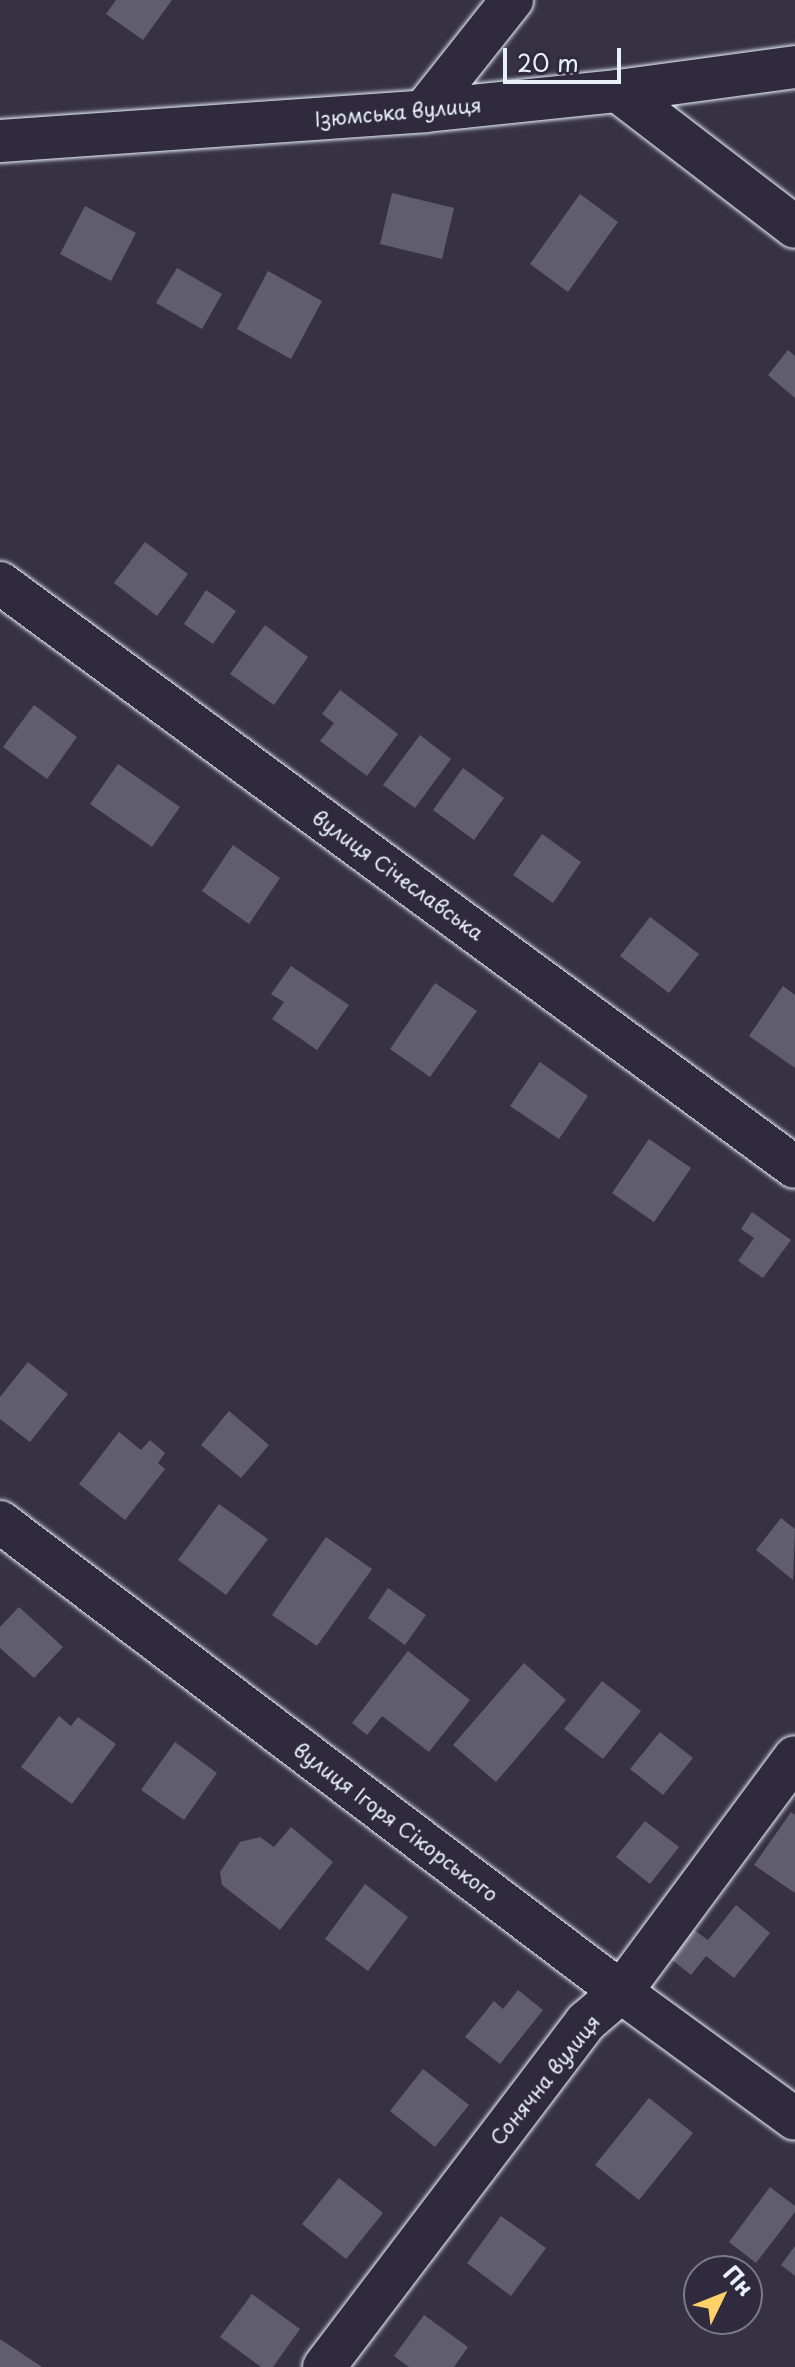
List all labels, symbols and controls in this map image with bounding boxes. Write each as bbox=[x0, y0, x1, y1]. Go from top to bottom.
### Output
scale bar bbox=[507, 32, 625, 82]
text: 20 m bbox=[517, 44, 579, 80]
street label: Ізюмська вулиця bbox=[313, 93, 483, 131]
street label: вулиця Січеславська bbox=[308, 805, 488, 945]
street label: вулиця Ігоря Сікорського bbox=[289, 1737, 503, 1907]
street label: Сонячна вулиця bbox=[485, 2009, 605, 2151]
north arrow bbox=[683, 2255, 763, 2335]
text: Пн bbox=[717, 2257, 762, 2303]

